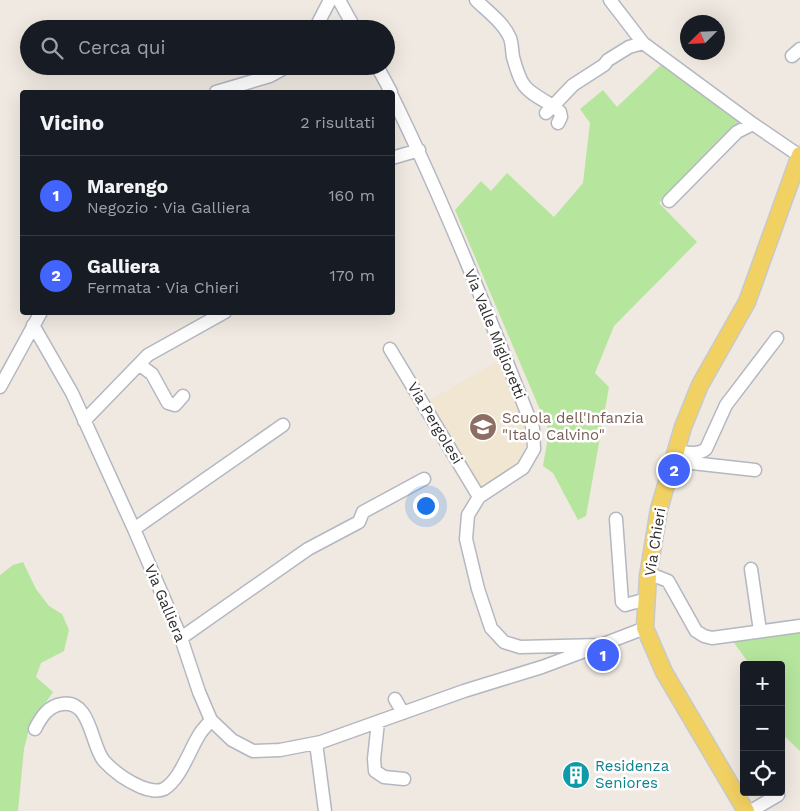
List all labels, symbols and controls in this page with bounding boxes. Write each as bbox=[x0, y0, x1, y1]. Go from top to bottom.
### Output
north arrow bbox=[680, 15, 725, 60]
search box bbox=[20, 20, 395, 75]
icon: search bbox=[38, 34, 66, 62]
text: Cerca qui bbox=[78, 36, 166, 59]
text: Vicino bbox=[40, 110, 104, 135]
text: 2 risultati bbox=[300, 113, 375, 132]
text: Marengo bbox=[87, 175, 168, 198]
text: 1 bbox=[53, 186, 59, 205]
text: 160 m bbox=[328, 186, 375, 205]
text: Negozio · Via Galliera bbox=[87, 198, 250, 217]
text: Galliera bbox=[87, 255, 160, 278]
text: 2 bbox=[51, 266, 61, 285]
text: 170 m bbox=[329, 266, 375, 285]
street label: Via Valle Miglioretti bbox=[461, 266, 529, 402]
text: Fermata · Via Chieri bbox=[87, 278, 239, 297]
street label: Via Pergolesi bbox=[403, 379, 467, 467]
place label: Scuola dell'Infanzia "Italo Calvino" bbox=[502, 409, 644, 444]
school or university icon: Scuola dell'Infanzia "Italo Calvino" bbox=[468, 412, 498, 442]
pin: 2 bbox=[658, 451, 690, 489]
your location bbox=[413, 493, 439, 519]
street label: Via Chieri bbox=[641, 506, 669, 578]
street label: Via Galliera bbox=[141, 561, 190, 645]
pin: 1 bbox=[587, 636, 619, 674]
map controls bbox=[740, 661, 785, 796]
button: + bbox=[740, 661, 785, 706]
button: − bbox=[740, 706, 785, 751]
button: locate bbox=[740, 751, 785, 796]
place label: Residenza Seniores bbox=[595, 757, 670, 792]
building icon: Residenza Seniores bbox=[561, 760, 591, 790]

